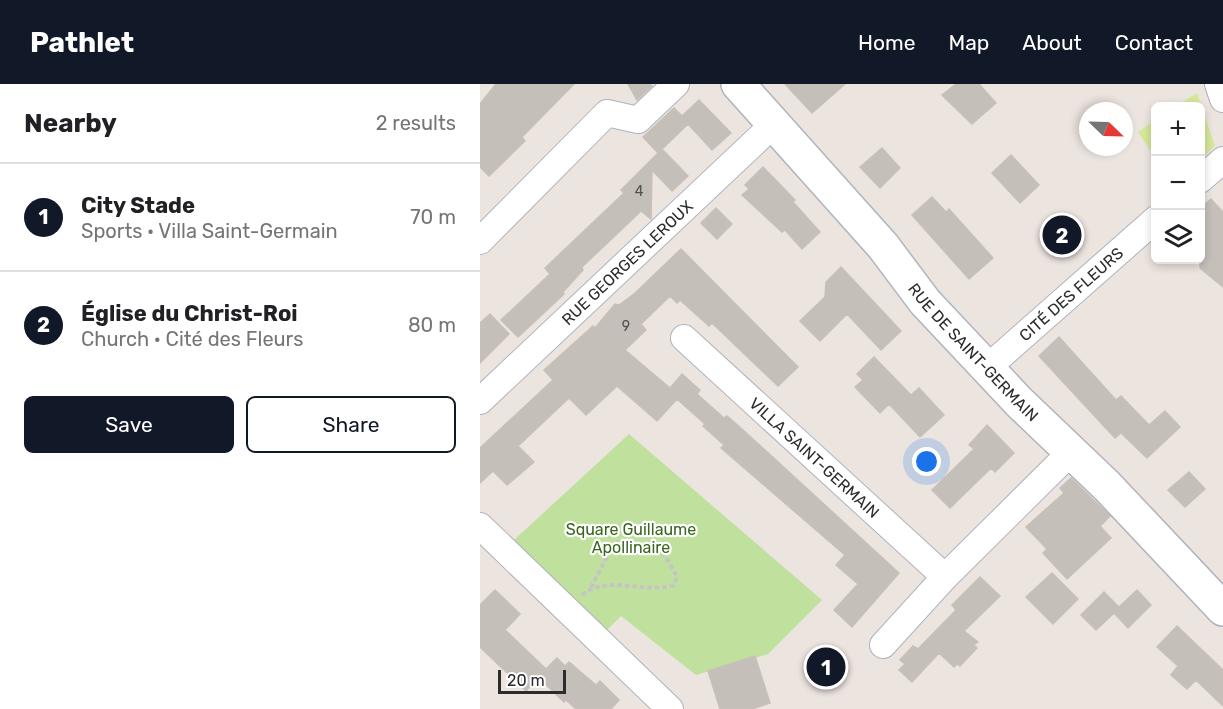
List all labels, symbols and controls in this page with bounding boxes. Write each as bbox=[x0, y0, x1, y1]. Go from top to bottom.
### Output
text: Pathlet bbox=[30, 26, 134, 59]
text: Home bbox=[858, 30, 915, 55]
text: Map bbox=[948, 30, 989, 55]
text: About bbox=[1022, 30, 1082, 55]
text: Contact bbox=[1115, 30, 1193, 55]
north arrow bbox=[1079, 102, 1133, 156]
map controls bbox=[1151, 102, 1205, 264]
button: + bbox=[1151, 102, 1205, 156]
text: Nearby bbox=[24, 108, 117, 139]
text: 2 results bbox=[376, 111, 456, 135]
button: − bbox=[1151, 156, 1205, 210]
house number: 4 bbox=[635, 183, 644, 200]
text: City Stade bbox=[81, 192, 195, 219]
street label: RUE GEORGES LEROUX bbox=[558, 197, 697, 329]
text: 1 bbox=[39, 205, 48, 229]
text: 70 m bbox=[410, 205, 456, 229]
button: layers bbox=[1151, 210, 1205, 264]
pin: 2 bbox=[1042, 212, 1082, 258]
text: Sports · Villa Saint-Germain bbox=[81, 219, 338, 243]
street label: CITÉ DES FLEURS bbox=[1015, 243, 1127, 345]
street label: RUE DE SAINT-GERMAIN bbox=[904, 279, 1042, 425]
text: Église du Christ-Roi bbox=[81, 300, 298, 327]
text: 2 bbox=[37, 313, 50, 337]
text: 80 m bbox=[408, 313, 456, 337]
house number: 9 bbox=[622, 318, 630, 335]
text: Church · Cité des Fleurs bbox=[81, 327, 303, 351]
street label: VILLA SAINT-GERMAIN bbox=[745, 394, 883, 522]
button: Save bbox=[24, 396, 234, 453]
button: Share bbox=[246, 396, 456, 453]
your location bbox=[912, 447, 941, 476]
park label: Square Guillaume Apollinaire bbox=[566, 520, 696, 557]
pin: 1 bbox=[806, 644, 846, 690]
scale bar bbox=[498, 667, 566, 694]
text: 20 m bbox=[507, 671, 545, 690]

